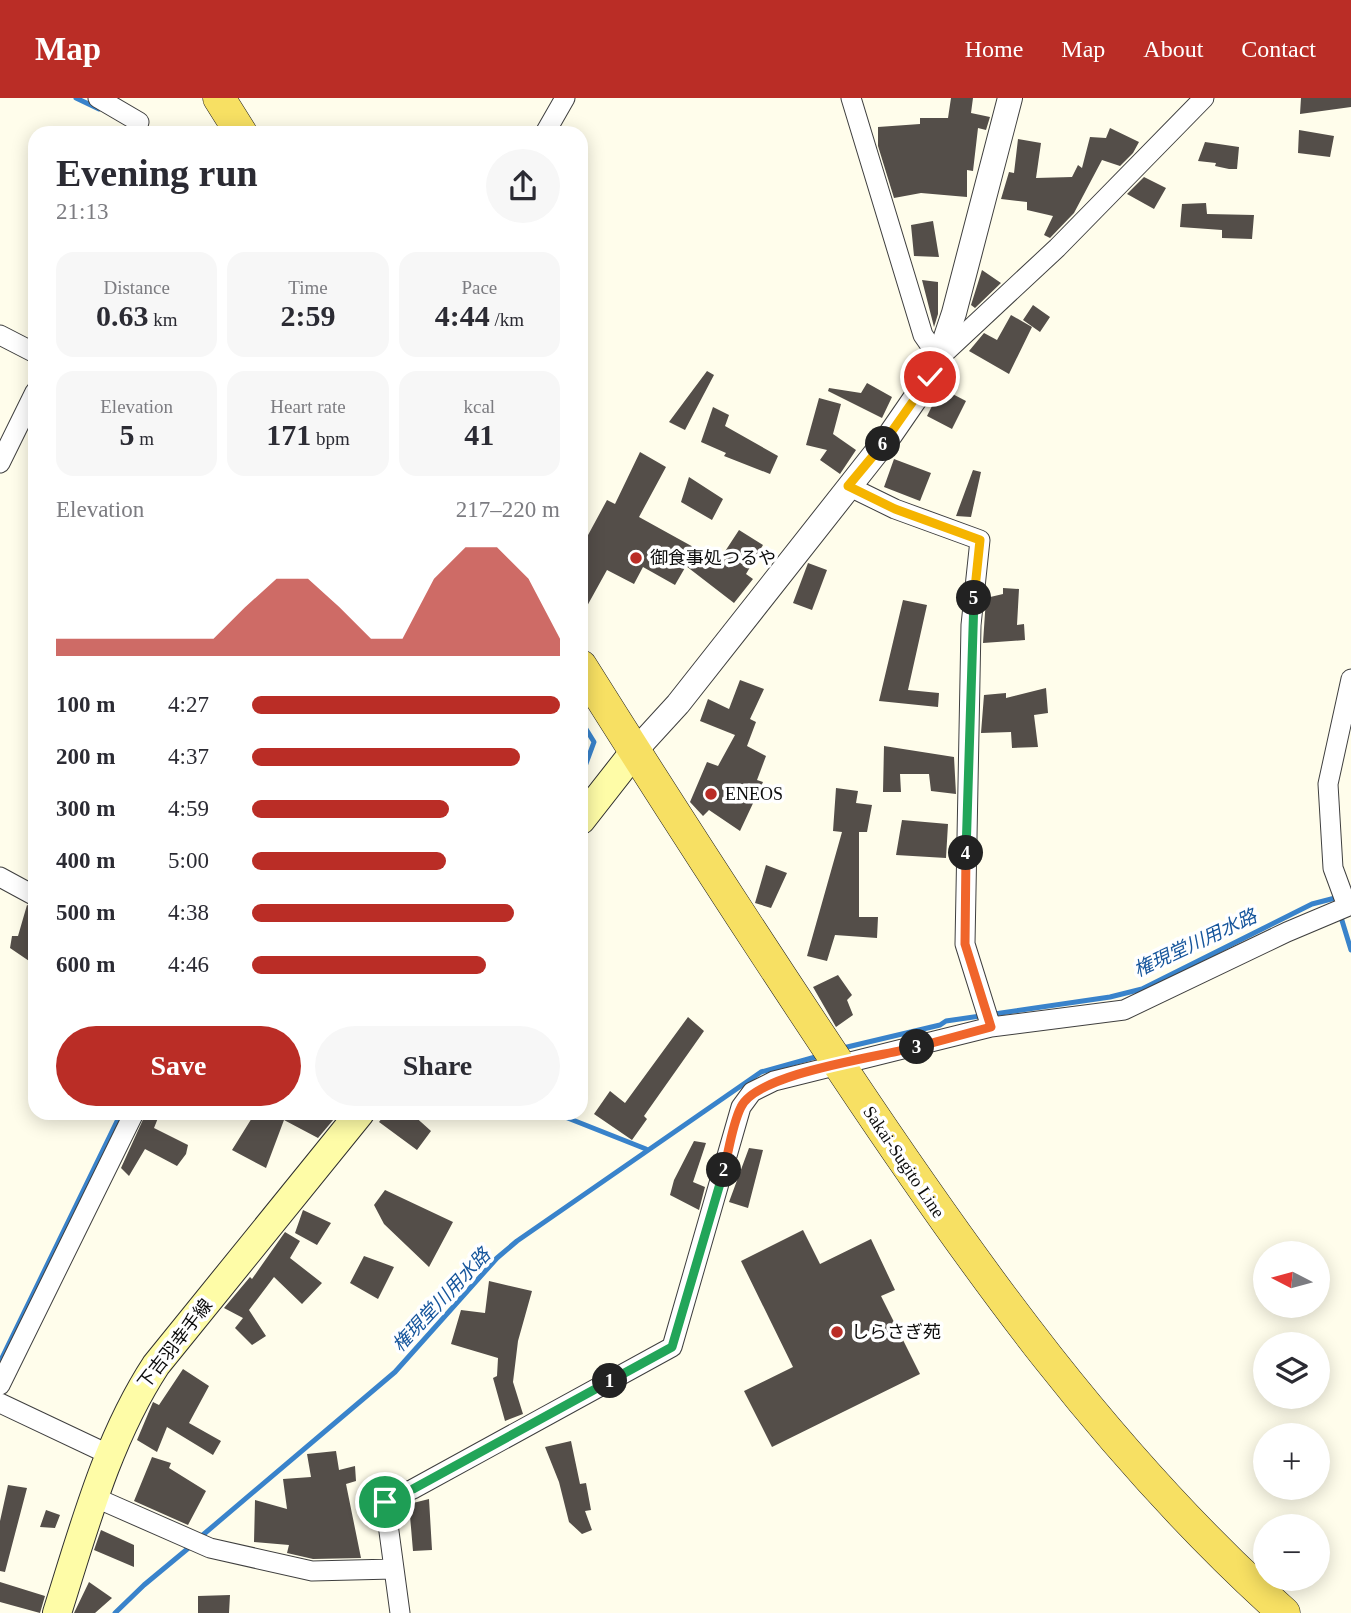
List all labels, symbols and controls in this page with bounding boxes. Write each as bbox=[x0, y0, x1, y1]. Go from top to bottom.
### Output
text: Map bbox=[35, 31, 101, 67]
text: Home bbox=[965, 36, 1023, 62]
text: Map bbox=[1061, 36, 1105, 62]
text: About bbox=[1143, 36, 1203, 62]
text: Contact bbox=[1241, 36, 1316, 62]
button: share bbox=[486, 149, 560, 223]
text: Evening run bbox=[56, 152, 258, 194]
text: 21:13 bbox=[56, 199, 108, 224]
text: Distance bbox=[103, 277, 170, 298]
text: Time bbox=[288, 277, 328, 298]
text: Pace bbox=[461, 277, 497, 298]
text: 0.63 bbox=[96, 299, 148, 332]
text: 2:59 bbox=[280, 299, 335, 332]
text: 4:44 bbox=[435, 299, 490, 332]
text: km bbox=[148, 309, 177, 330]
text: /km bbox=[490, 309, 524, 330]
pin bbox=[900, 347, 960, 407]
icon: check bbox=[911, 358, 949, 396]
text: Elevation bbox=[100, 396, 173, 417]
text: Heart rate bbox=[270, 396, 346, 417]
text: kcal bbox=[463, 396, 495, 417]
text: 5 bbox=[119, 418, 134, 451]
text: 171 bbox=[266, 418, 311, 451]
text: 41 bbox=[464, 418, 494, 451]
pin: 6 bbox=[866, 426, 900, 462]
text: m bbox=[134, 428, 154, 449]
text: bpm bbox=[311, 428, 350, 449]
text: 6 bbox=[878, 433, 887, 454]
text: Elevation bbox=[56, 497, 144, 522]
text: 217–220 m bbox=[456, 497, 560, 522]
place label: 御食事処つるや bbox=[650, 548, 776, 568]
marker: 御食事処つるや bbox=[628, 550, 644, 566]
pin: 5 bbox=[956, 580, 992, 616]
text: 5 bbox=[969, 587, 978, 608]
text: 100 m bbox=[56, 692, 115, 717]
text: 4:27 bbox=[168, 692, 209, 717]
text: 200 m bbox=[56, 744, 115, 769]
text: 4:37 bbox=[168, 744, 209, 769]
place label: ENEOS bbox=[725, 784, 783, 804]
marker: ENEOS bbox=[703, 786, 719, 802]
text: 300 m bbox=[56, 796, 115, 821]
text: 4:59 bbox=[168, 796, 209, 821]
pin: 4 bbox=[948, 836, 984, 870]
text: 4 bbox=[961, 842, 970, 863]
text: 400 m bbox=[56, 848, 115, 873]
text: 5:00 bbox=[168, 848, 209, 873]
text: 500 m bbox=[56, 900, 115, 925]
text: 4:38 bbox=[168, 900, 209, 925]
water label: 権現堂川用水路 bbox=[1130, 905, 1262, 981]
text: 600 m bbox=[56, 952, 115, 977]
text: 4:46 bbox=[168, 952, 209, 977]
button: Save bbox=[56, 1026, 301, 1106]
button: Share bbox=[315, 1026, 560, 1106]
pin: 3 bbox=[900, 1030, 934, 1065]
text: 3 bbox=[912, 1036, 921, 1057]
street label: Sakai-Sugito Line bbox=[859, 1102, 949, 1222]
pin: 2 bbox=[706, 1152, 742, 1188]
text: 2 bbox=[719, 1159, 728, 1180]
north arrow bbox=[1253, 1241, 1330, 1318]
map controls bbox=[1253, 1241, 1330, 1591]
water label: 権現堂川用水路 bbox=[388, 1243, 495, 1356]
street label: 下吉羽幸手線 bbox=[134, 1295, 216, 1393]
place label: しらさぎ苑 bbox=[851, 1322, 941, 1342]
marker: しらさぎ苑 bbox=[829, 1324, 845, 1340]
button: layers bbox=[1253, 1332, 1330, 1409]
pin: 1 bbox=[592, 1364, 628, 1398]
text: 1 bbox=[605, 1370, 614, 1391]
button: + bbox=[1253, 1423, 1330, 1500]
pin bbox=[355, 1472, 415, 1532]
icon: arrive bbox=[366, 1483, 404, 1521]
button: − bbox=[1253, 1514, 1330, 1591]

